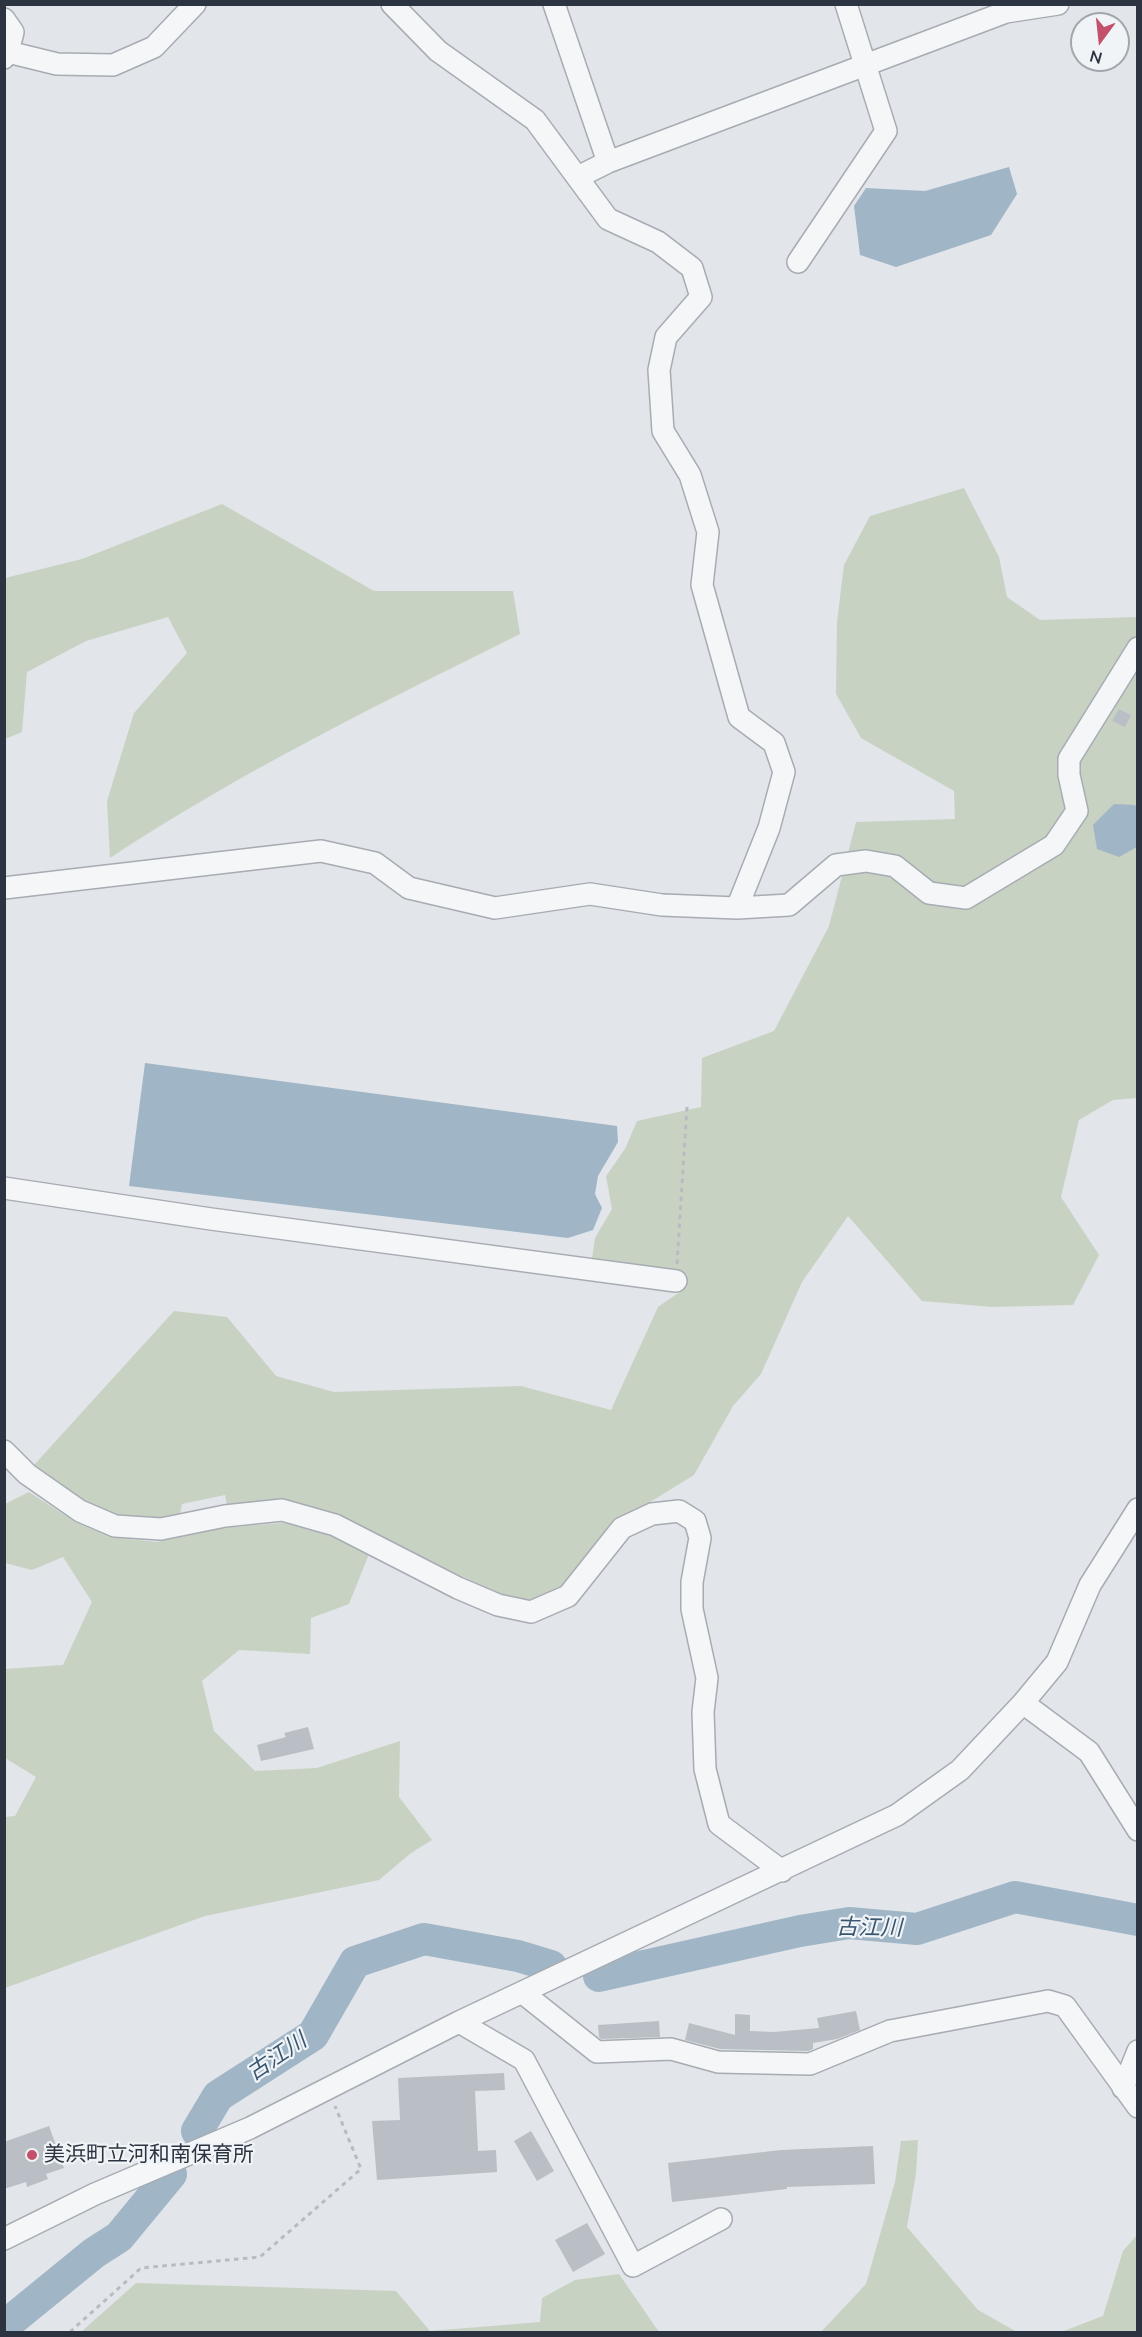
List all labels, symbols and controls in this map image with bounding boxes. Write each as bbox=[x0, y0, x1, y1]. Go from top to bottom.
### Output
north arrow bbox=[1070, 12, 1130, 72]
text: N bbox=[1087, 46, 1104, 69]
water label: 古江川 bbox=[836, 1914, 902, 1942]
water label: 古江川 bbox=[242, 2028, 312, 2086]
place label: 美浜町立河和南保育所 bbox=[44, 2142, 254, 2168]
marker: 美浜町立河和南保育所 bbox=[25, 2148, 39, 2162]

